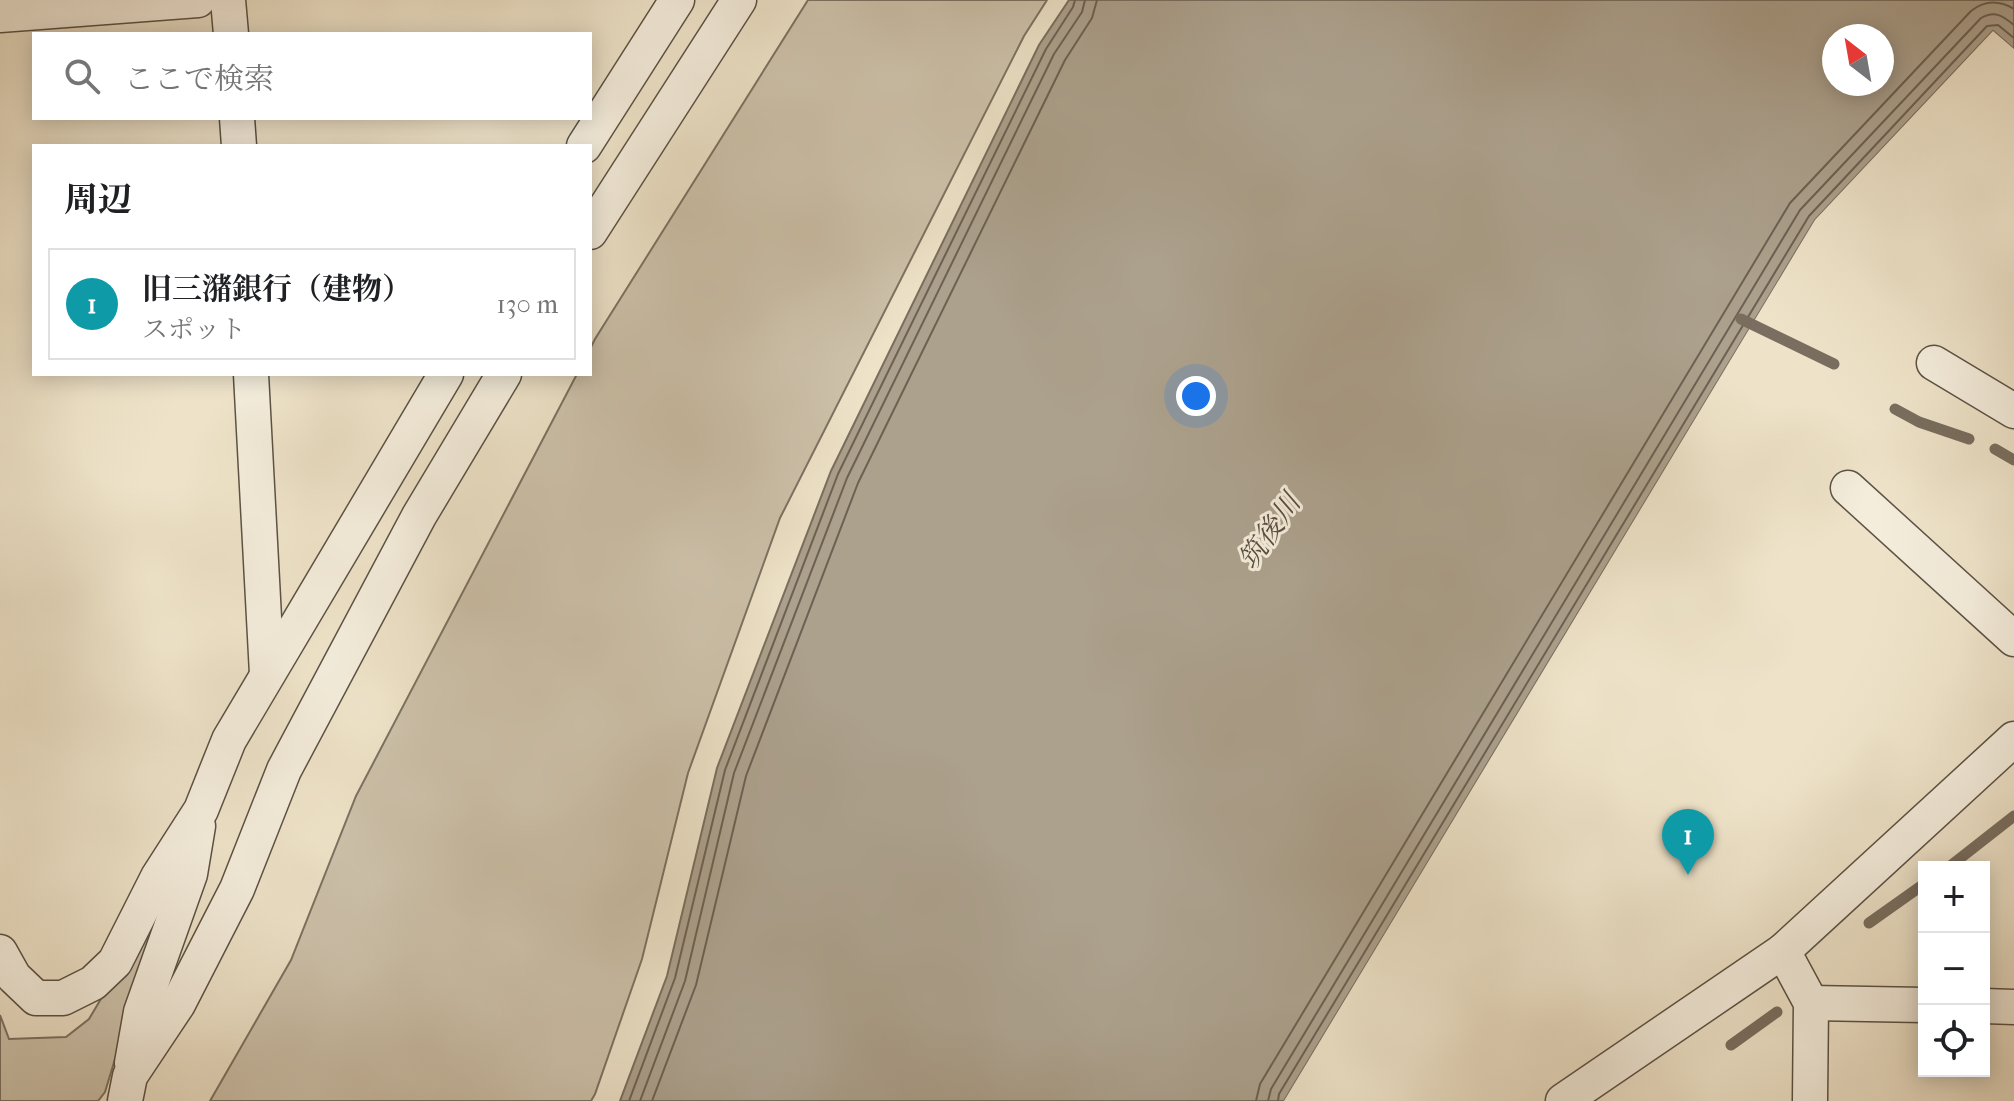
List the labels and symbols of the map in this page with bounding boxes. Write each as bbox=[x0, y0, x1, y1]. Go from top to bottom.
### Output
north arrow bbox=[1822, 24, 1894, 96]
your location bbox=[1176, 376, 1216, 416]
water label: 筑後川 bbox=[1232, 485, 1309, 575]
pin: 1 bbox=[1662, 809, 1714, 875]

